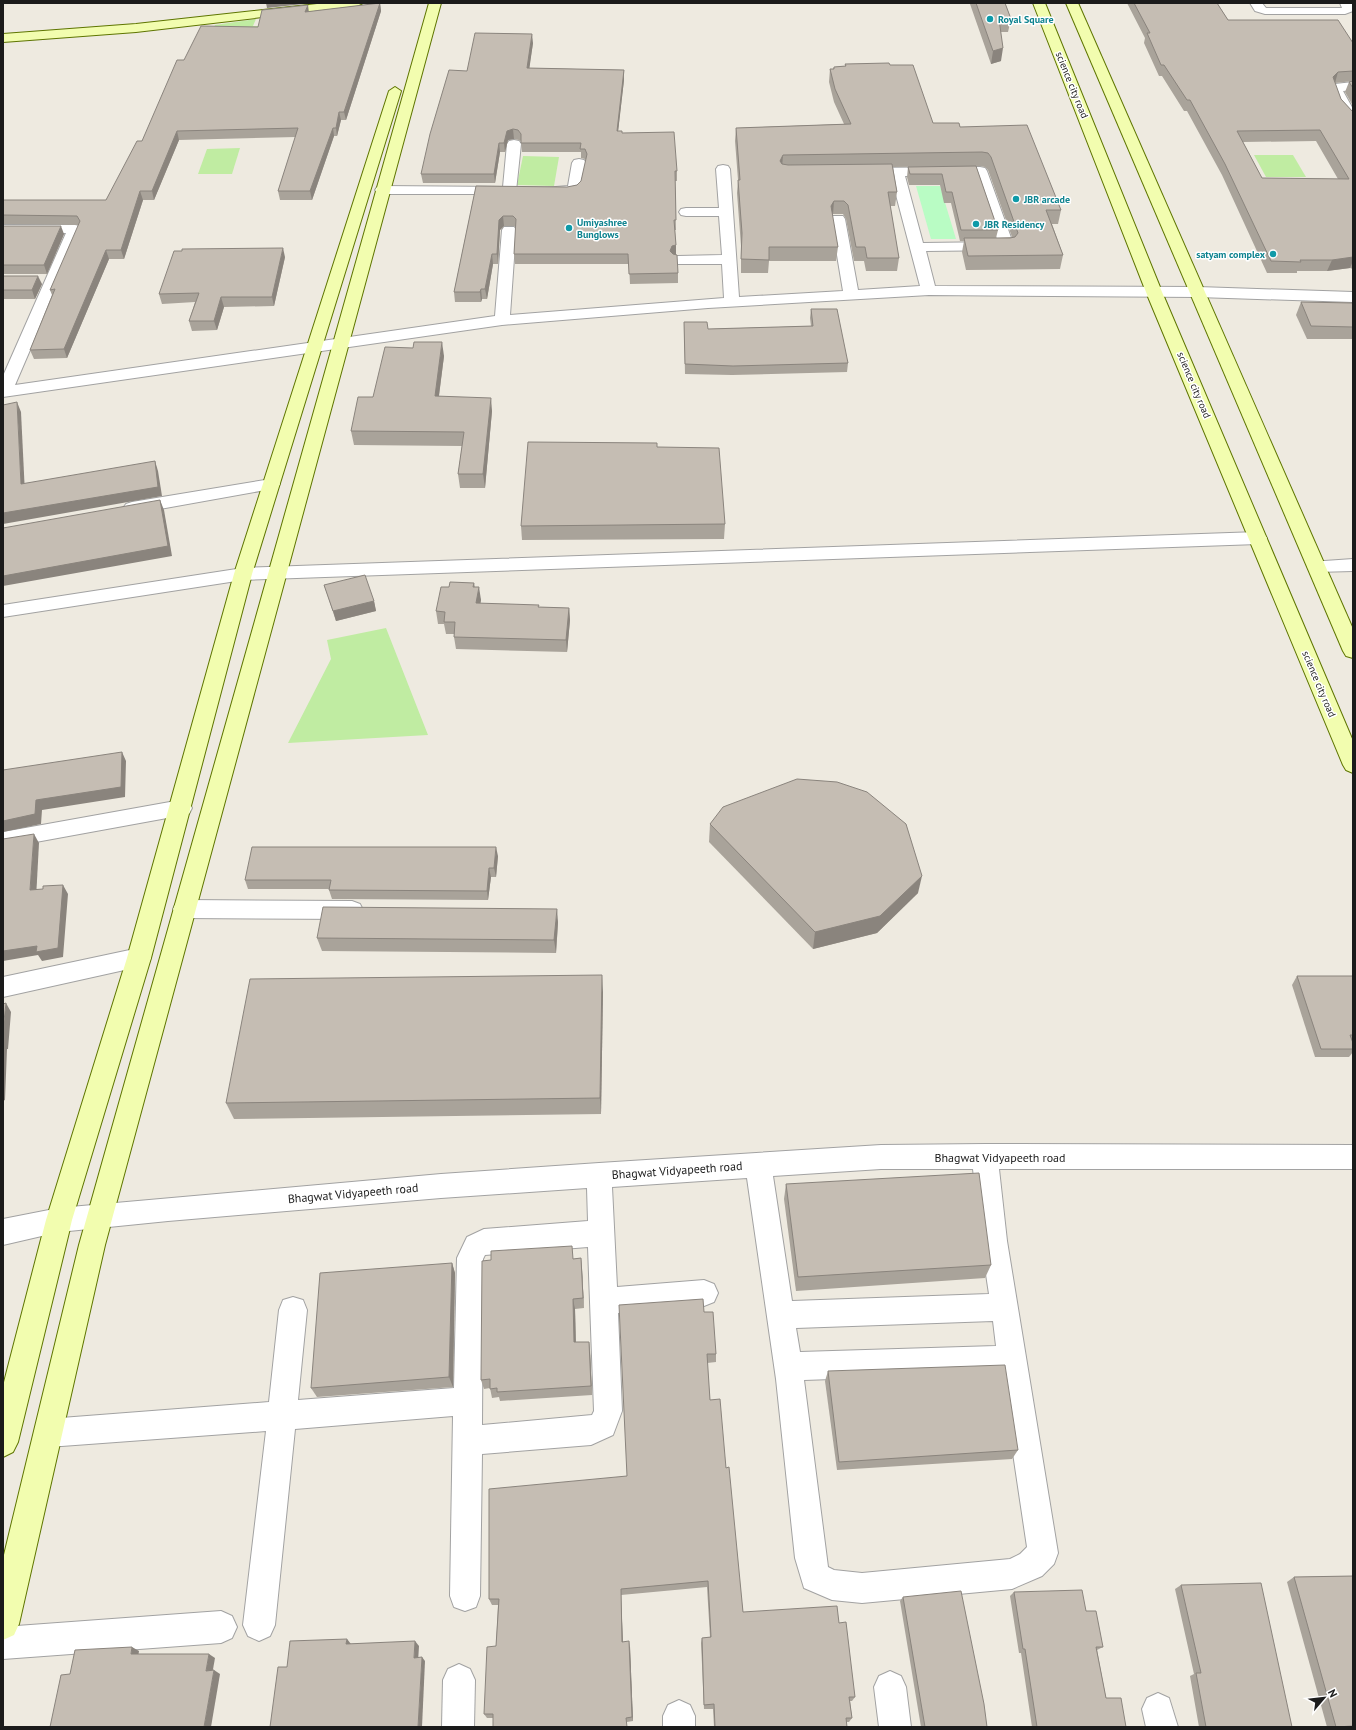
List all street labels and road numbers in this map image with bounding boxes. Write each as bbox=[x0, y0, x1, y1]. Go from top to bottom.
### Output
street label: science city road bbox=[1053, 50, 1091, 120]
street label: science city road bbox=[1174, 350, 1214, 420]
street label: science city road bbox=[1299, 649, 1339, 719]
street label: Bhagwat Vidyapeeth road bbox=[935, 1150, 1066, 1165]
street label: Bhagwat Vidyapeeth road bbox=[611, 1158, 743, 1182]
street label: Bhagwat Vidyapeeth road bbox=[287, 1180, 419, 1206]

